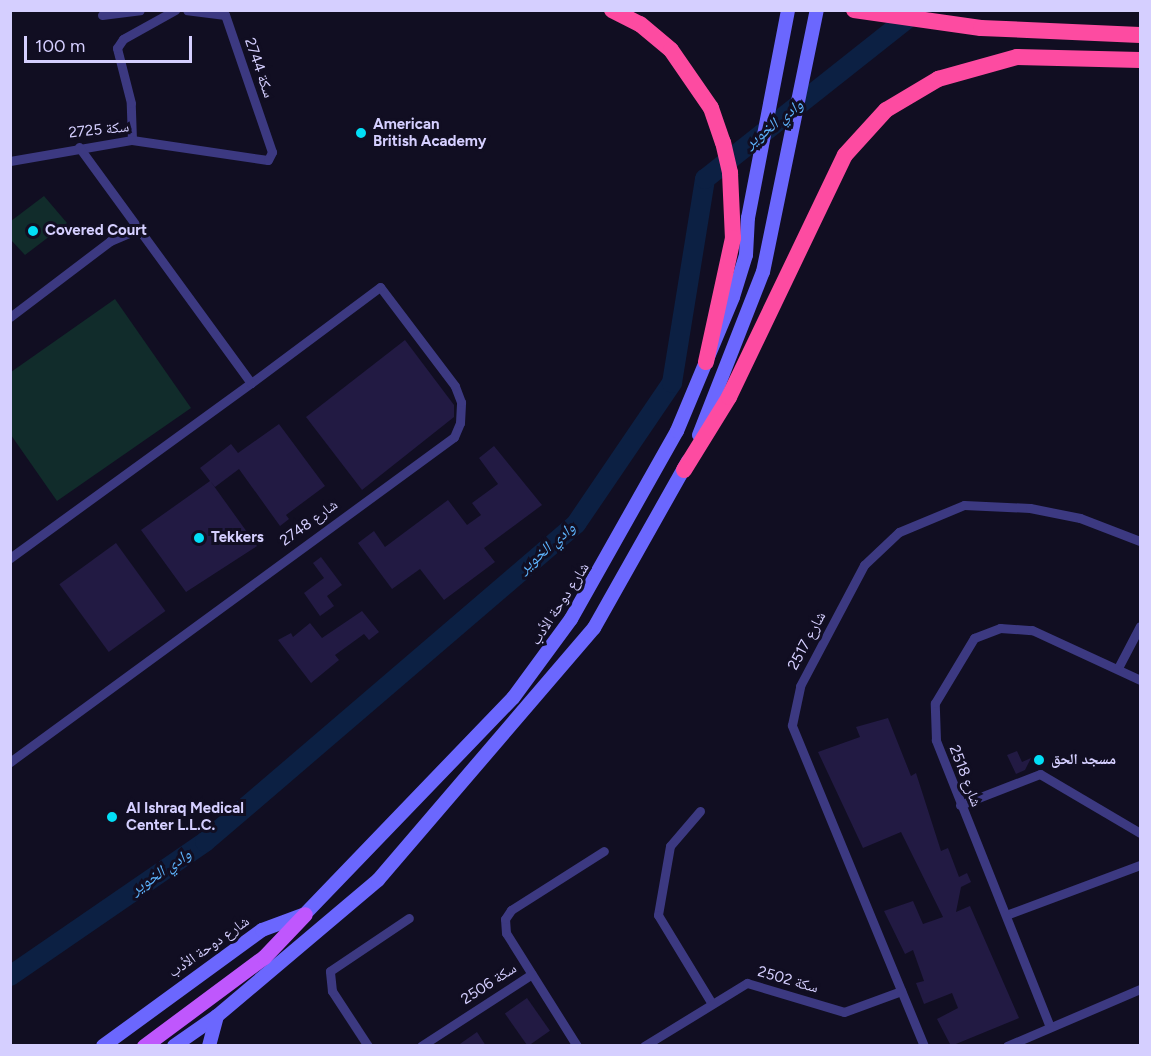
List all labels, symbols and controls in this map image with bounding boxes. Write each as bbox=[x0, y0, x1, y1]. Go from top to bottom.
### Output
scale bar bbox=[27, 24, 195, 62]
text: 100 m bbox=[35, 35, 85, 57]
street label: سكة 2744 bbox=[240, 36, 278, 100]
water label: وادي الخوير bbox=[741, 95, 807, 153]
place label: American British Academy bbox=[373, 115, 486, 150]
street label: سكة 2725 bbox=[68, 118, 130, 142]
marker: American British Academy bbox=[354, 126, 368, 140]
place label: Covered Court bbox=[45, 222, 147, 240]
marker: Covered Court bbox=[26, 224, 40, 238]
street label: شارع 2748 bbox=[277, 496, 341, 550]
water label: وادي الخوير bbox=[515, 518, 579, 578]
place label: Tekkers bbox=[211, 529, 264, 547]
marker: Tekkers bbox=[192, 531, 206, 545]
street label: شارع دوحة الأدب bbox=[527, 559, 593, 649]
street label: 2517 شارع bbox=[784, 609, 830, 673]
street label: 2518 شارع bbox=[945, 743, 985, 809]
place label: مسجد الحق bbox=[1051, 751, 1116, 769]
marker: مسجد الحق bbox=[1032, 753, 1046, 767]
place label: Al Ishraq Medical Center L.L.C. bbox=[126, 799, 244, 834]
marker: Al Ishraq Medical Center L.L.C. bbox=[103, 808, 121, 826]
water label: وادي الخوير bbox=[127, 845, 195, 899]
street label: شارع دوحة الأدب bbox=[165, 912, 253, 982]
street label: سكة 2506 bbox=[458, 959, 520, 1009]
street label: 2502 سكة bbox=[756, 963, 820, 997]

